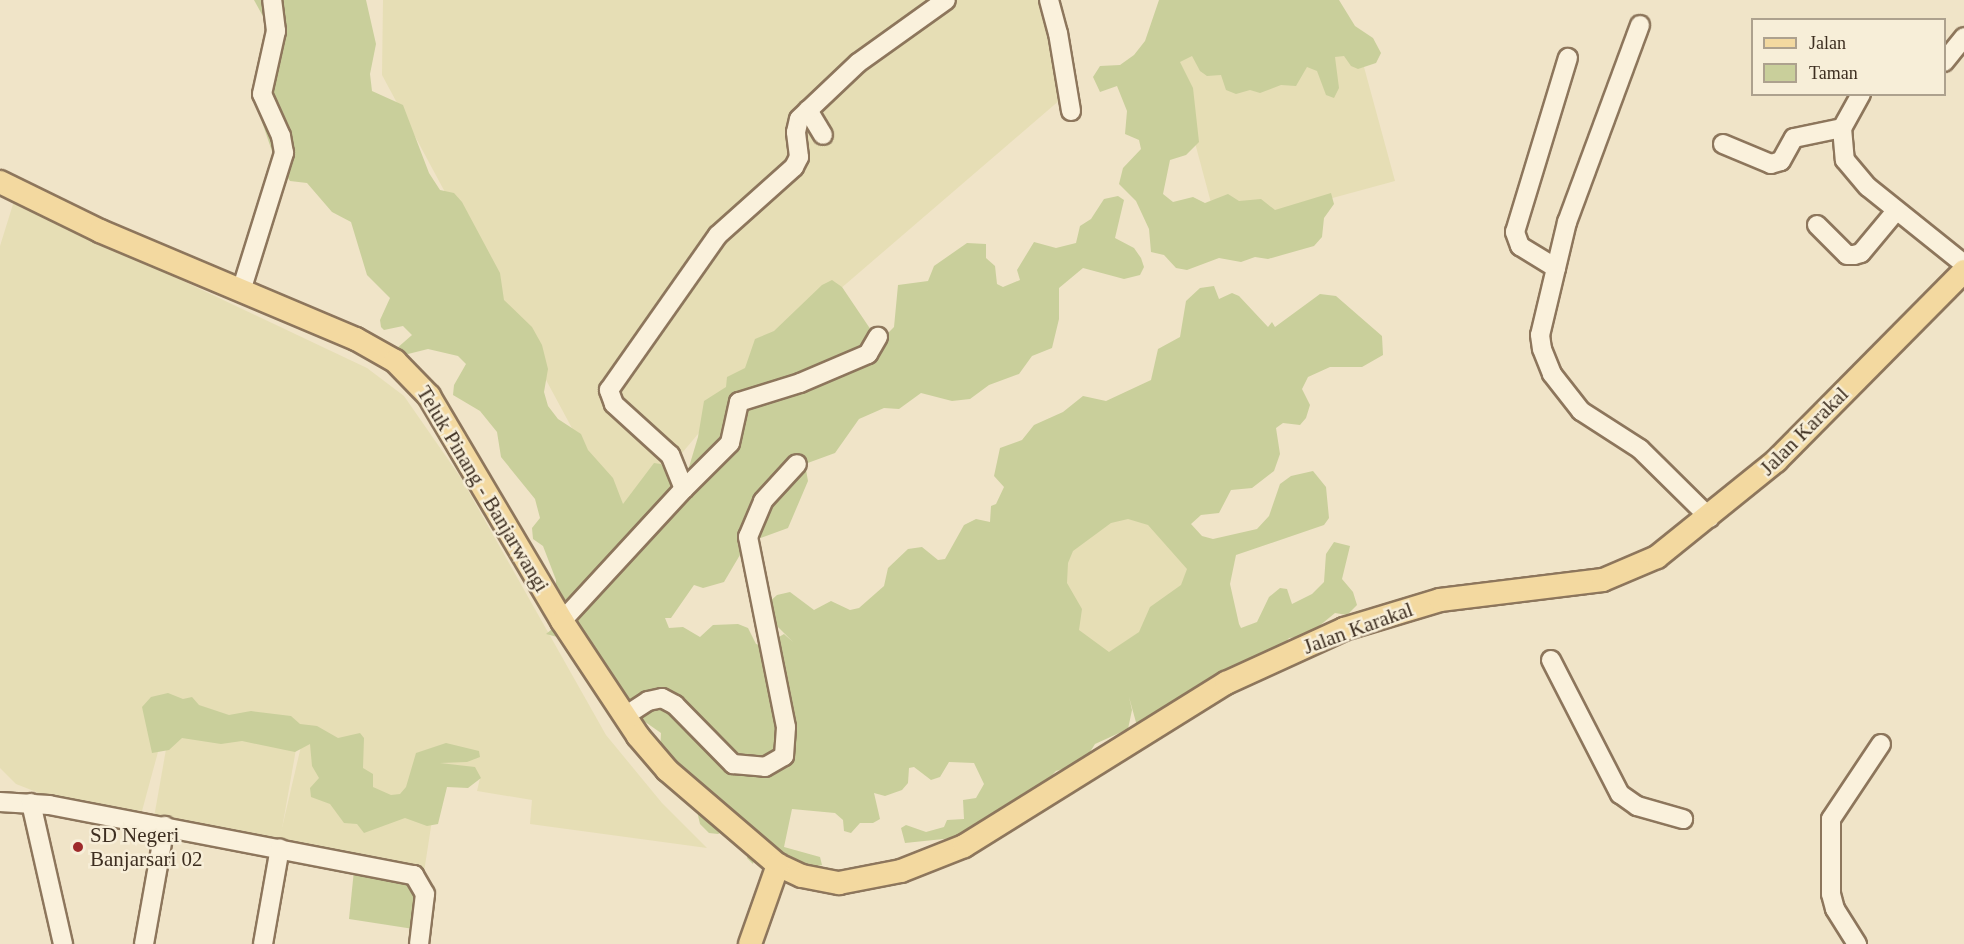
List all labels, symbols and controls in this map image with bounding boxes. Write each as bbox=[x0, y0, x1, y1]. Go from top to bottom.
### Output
legend bbox=[1751, 18, 1946, 96]
text: Jalan bbox=[1809, 33, 1846, 53]
text: Taman bbox=[1809, 63, 1858, 83]
street label: Teluk Pinang - Banjarwangi bbox=[411, 381, 555, 597]
street label: Jalan Karakal bbox=[1754, 381, 1854, 481]
street label: Jalan Karakal bbox=[1300, 597, 1416, 659]
place label: SD Negeri Banjarsari 02 bbox=[90, 822, 203, 872]
marker: SD Negeri Banjarsari 02 bbox=[71, 840, 85, 854]

